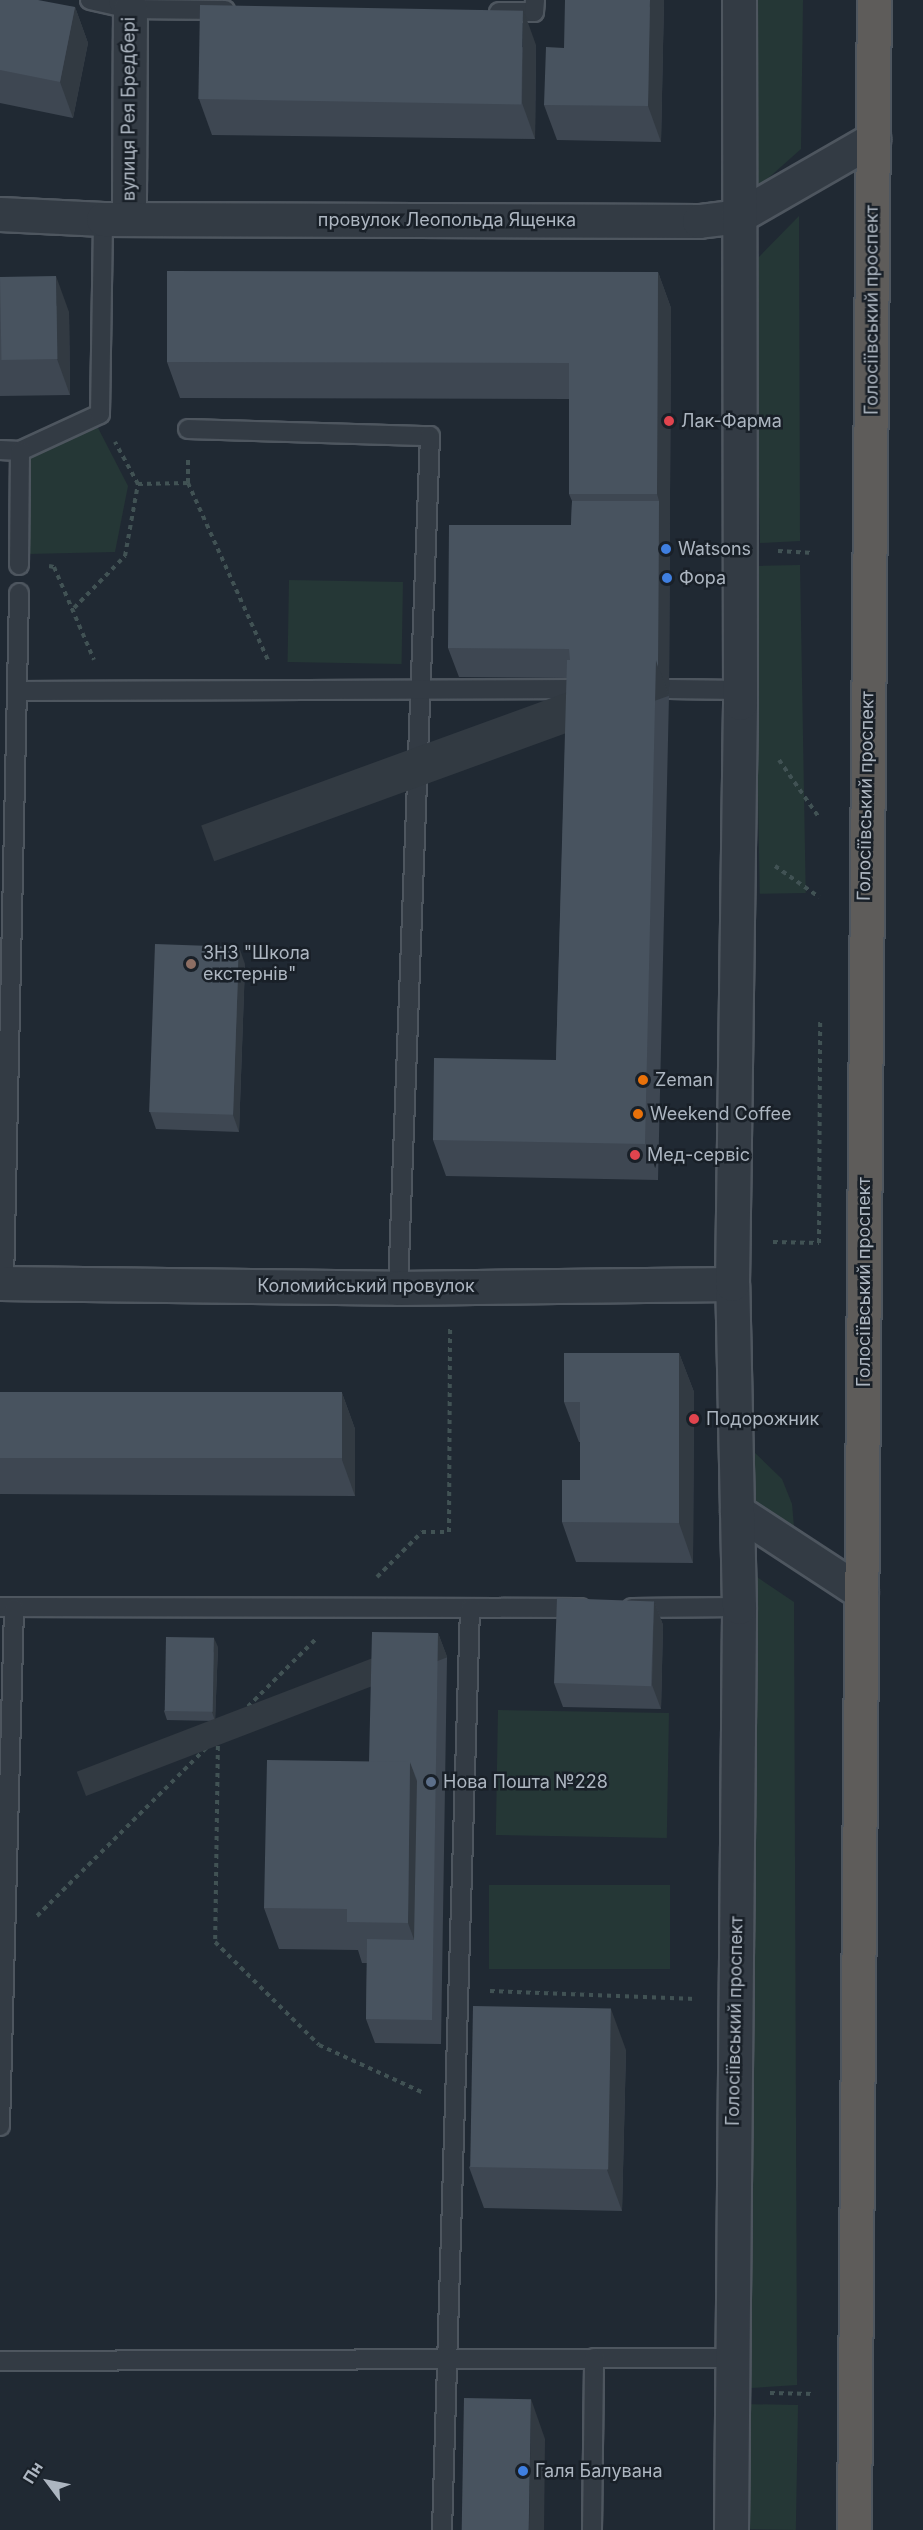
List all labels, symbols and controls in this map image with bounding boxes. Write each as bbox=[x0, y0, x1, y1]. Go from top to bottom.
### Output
street label: вулиця Рея Бредбері bbox=[118, 17, 140, 201]
street label: Голосіївський проспект bbox=[861, 205, 883, 415]
street label: провулок Леопольда Ященка bbox=[318, 209, 576, 231]
place label: Лак-Фарма bbox=[681, 410, 782, 432]
marker: Лак-Фарма bbox=[662, 414, 676, 428]
place label: Watsons bbox=[678, 538, 751, 560]
marker: Watsons bbox=[659, 542, 673, 556]
place label: Фора bbox=[679, 567, 726, 589]
marker: Фора bbox=[660, 571, 674, 585]
street label: Голосіївський проспект bbox=[853, 691, 879, 901]
place label: ЗНЗ "Школа екстернів" bbox=[203, 943, 310, 986]
marker: ЗНЗ "Школа екстернів" bbox=[184, 957, 198, 971]
place label: Zeman bbox=[655, 1069, 713, 1091]
marker: Zeman bbox=[636, 1073, 650, 1087]
place label: Weekend Coffee bbox=[650, 1103, 792, 1125]
marker: Weekend Coffee bbox=[631, 1107, 645, 1121]
place label: Мед-сервіс bbox=[647, 1144, 750, 1166]
marker: Мед-сервіс bbox=[628, 1148, 642, 1162]
street label: Голосіївський проспект bbox=[853, 1177, 875, 1387]
street label: Коломийський провулок bbox=[257, 1275, 475, 1297]
place label: Подорожник bbox=[706, 1408, 819, 1430]
marker: Подорожник bbox=[687, 1412, 701, 1426]
place label: Нова Пошта №228 bbox=[443, 1771, 608, 1793]
marker: Нова Пошта №228 bbox=[424, 1775, 438, 1789]
street label: Голосіївський проспект bbox=[722, 1916, 748, 2126]
north arrow bbox=[18, 2452, 78, 2512]
text: Пн bbox=[18, 2458, 47, 2487]
place label: Галя Балувана bbox=[535, 2460, 663, 2482]
marker: Галя Балувана bbox=[516, 2464, 530, 2478]

